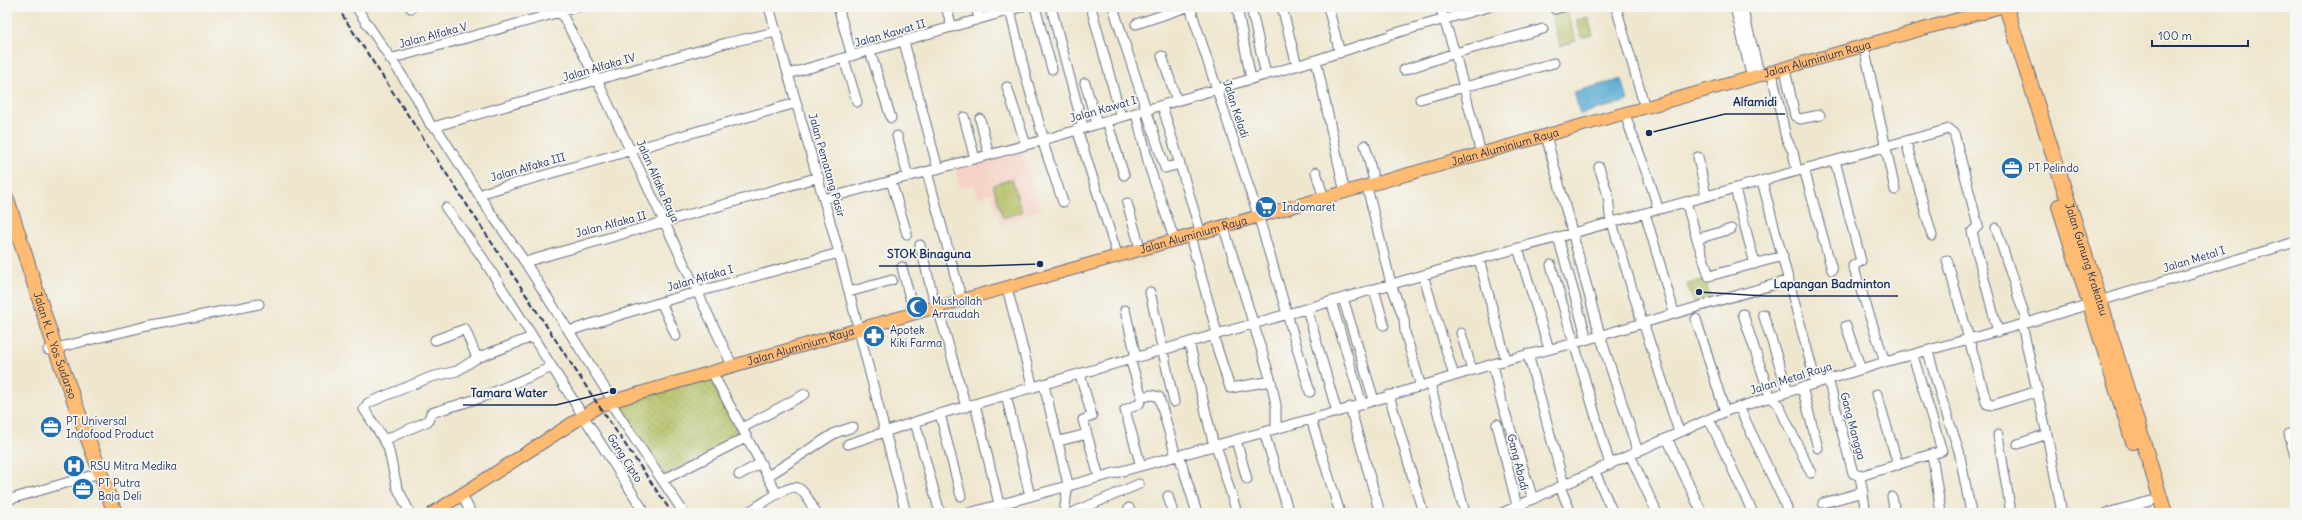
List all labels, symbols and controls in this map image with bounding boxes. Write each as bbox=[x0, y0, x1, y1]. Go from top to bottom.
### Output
street label: Jalan Kawat II bbox=[853, 16, 927, 50]
street label: Jalan Alfaka V bbox=[397, 19, 469, 51]
scale bar bbox=[2152, 22, 2248, 48]
text: 100 m bbox=[2158, 28, 2192, 43]
street label: Jalan Aluminium Raya bbox=[1762, 37, 1872, 81]
street label: Jalan Alfaka IV bbox=[561, 50, 637, 84]
street label: Jalan Keladi bbox=[1220, 78, 1252, 140]
callout: Alfamidi bbox=[1725, 90, 1785, 114]
street label: Jalan Kawat I bbox=[1068, 93, 1138, 125]
text: Alfamidi bbox=[1733, 94, 1777, 109]
street label: Jalan Pematang Pasir bbox=[805, 111, 849, 219]
street label: Jalan Aluminium Raya bbox=[1450, 125, 1560, 169]
street label: Jalan Alfaka Raya bbox=[634, 138, 682, 224]
street label: Jalan Alfaka III bbox=[489, 150, 567, 184]
office icon: PT Pelindo bbox=[1999, 155, 2025, 181]
place label: PT Pelindo bbox=[2028, 161, 2079, 175]
supermarket icon: Indomaret bbox=[1253, 194, 1279, 220]
place label: Indomaret bbox=[1282, 200, 1336, 214]
street label: Jalan Gunung Krakatau bbox=[2062, 201, 2111, 318]
street label: Jalan Alfaka II bbox=[574, 208, 648, 240]
street label: Jalan Aluminium Raya bbox=[1138, 213, 1249, 257]
callout: STOK Binaguna bbox=[879, 242, 979, 266]
street label: Jalan Metal I bbox=[2161, 243, 2227, 275]
text: STOK Binaguna bbox=[887, 246, 971, 262]
street label: Jalan Alfaka I bbox=[665, 262, 735, 294]
callout: Lapangan Badminton bbox=[1765, 272, 1898, 296]
text: Lapangan Badminton bbox=[1774, 276, 1890, 292]
street label: Jalan K. L. Yos Sudarso bbox=[30, 290, 80, 401]
mosque icon: Mushollah Arraudah bbox=[904, 294, 930, 320]
place label: Mushollah Arraudah bbox=[932, 294, 982, 321]
pharmacy icon: Apotek Kiki Farma bbox=[861, 323, 887, 349]
place label: Apotek Kiki Farma bbox=[890, 323, 942, 350]
street label: Jalan Aluminium Raya bbox=[746, 324, 856, 368]
street label: Jalan Metal Raya bbox=[1748, 359, 1834, 397]
callout: Tamara Water bbox=[463, 381, 556, 405]
text: Tamara Water bbox=[471, 385, 548, 400]
street label: Gang Mangga bbox=[1837, 391, 1869, 461]
office icon: PT Universal Indofood Product bbox=[38, 414, 64, 440]
place label: PT Universal Indofood Product bbox=[66, 414, 154, 441]
street label: Gang Cipto bbox=[604, 431, 646, 485]
street label: Gang Abadi bbox=[1504, 432, 1532, 492]
hospital icon: RSU Mitra Medika bbox=[61, 453, 87, 479]
place label: RSU Mitra Medika bbox=[90, 459, 177, 473]
office icon: PT Putra Baja Deli bbox=[70, 476, 96, 502]
place label: PT Putra Baja Deli bbox=[98, 476, 142, 503]

